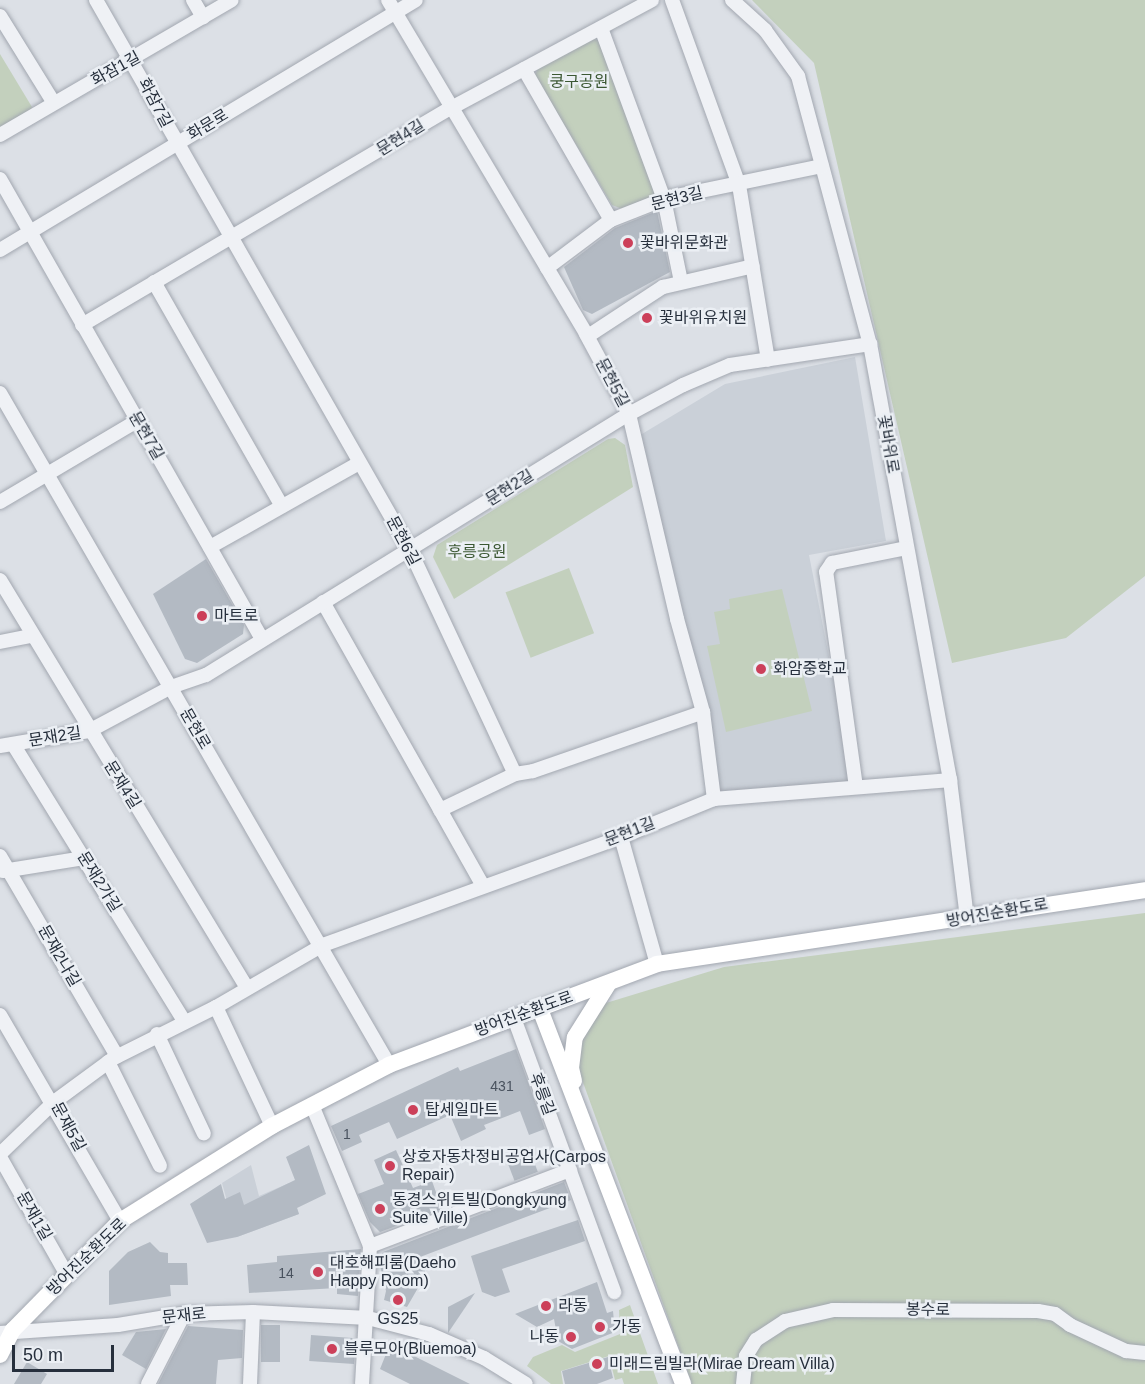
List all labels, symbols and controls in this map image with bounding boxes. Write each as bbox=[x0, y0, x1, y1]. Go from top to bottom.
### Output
street label: 화잠1길 bbox=[88, 48, 144, 90]
park label: 쿵구공원 bbox=[550, 72, 608, 92]
street label: 화잠7길 bbox=[134, 75, 176, 131]
street label: 화문로 bbox=[184, 105, 232, 145]
street label: 문현4길 bbox=[373, 116, 429, 160]
street label: 문현3길 bbox=[649, 183, 705, 215]
place label: 꽃바위문화관 bbox=[640, 233, 728, 253]
marker: 꽃바위문화관 bbox=[621, 236, 635, 250]
place label: 꽃바위유치원 bbox=[659, 308, 747, 328]
marker: 꽃바위유치원 bbox=[640, 311, 654, 325]
street label: 문현5길 bbox=[591, 355, 633, 411]
street label: 문현7길 bbox=[124, 408, 168, 464]
street label: 꽃바위로 bbox=[873, 413, 903, 475]
street label: 문현2길 bbox=[482, 466, 538, 510]
street label: 문현6길 bbox=[382, 513, 424, 569]
park label: 후릉공원 bbox=[448, 542, 506, 562]
place label: 마트로 bbox=[214, 606, 258, 626]
marker: 마트로 bbox=[195, 609, 209, 623]
place label: 화암중학교 bbox=[773, 659, 847, 679]
marker: 화암중학교 bbox=[754, 662, 768, 676]
street label: 문현로 bbox=[176, 705, 214, 753]
street label: 문재2길 bbox=[27, 723, 83, 751]
street label: 문재4길 bbox=[100, 757, 144, 813]
street label: 문현1길 bbox=[602, 814, 658, 850]
street label: 문재2가길 bbox=[73, 848, 125, 916]
street label: 방어진순환도로 bbox=[945, 895, 1049, 931]
street label: 문재2나길 bbox=[34, 922, 84, 990]
street label: 방어진순환도로 bbox=[472, 987, 576, 1041]
street label: 후릉길 bbox=[525, 1070, 559, 1118]
house number: 431 bbox=[490, 1078, 514, 1094]
street label: 문재5길 bbox=[47, 1099, 89, 1155]
place label: 탑세일마트 bbox=[425, 1100, 499, 1120]
marker: 탑세일마트 bbox=[406, 1103, 420, 1117]
house number: 1 bbox=[343, 1126, 351, 1142]
place label: 상호자동차정비공업사(Carpos Repair) bbox=[402, 1147, 606, 1185]
marker: 상호자동차정비공업사(Carpos Repair) bbox=[383, 1159, 397, 1173]
street label: 문재1길 bbox=[12, 1188, 56, 1244]
place label: 동경스위트빌(Dongkyung Suite Ville) bbox=[392, 1190, 567, 1228]
marker: 동경스위트빌(Dongkyung Suite Ville) bbox=[373, 1202, 387, 1216]
street label: 방어진순환도로 bbox=[43, 1214, 131, 1300]
place label: 대호해피룸(Daeho Happy Room) bbox=[330, 1253, 456, 1291]
house number: 14 bbox=[278, 1265, 294, 1281]
marker: 대호해피룸(Daeho Happy Room) bbox=[311, 1265, 325, 1279]
marker: GS25 bbox=[391, 1293, 405, 1307]
place label: 라동 bbox=[558, 1296, 587, 1316]
marker: 라동 bbox=[539, 1299, 553, 1313]
street label: 봉수로 bbox=[906, 1300, 950, 1320]
street label: 문재로 bbox=[161, 1304, 207, 1328]
place label: GS25 bbox=[378, 1309, 418, 1329]
place label: 가동 bbox=[612, 1317, 641, 1337]
marker: 가동 bbox=[593, 1320, 607, 1334]
place label: 나동 bbox=[530, 1327, 559, 1347]
marker: 나동 bbox=[564, 1330, 578, 1344]
scale bar bbox=[15, 1333, 117, 1371]
place label: 블루모아(Bluemoa) bbox=[344, 1339, 477, 1359]
marker: 블루모아(Bluemoa) bbox=[325, 1342, 339, 1356]
text: 50 m bbox=[23, 1345, 63, 1365]
place label: 미래드림빌라(Mirae Dream Villa) bbox=[609, 1354, 835, 1374]
marker: 미래드림빌라(Mirae Dream Villa) bbox=[590, 1357, 604, 1371]

